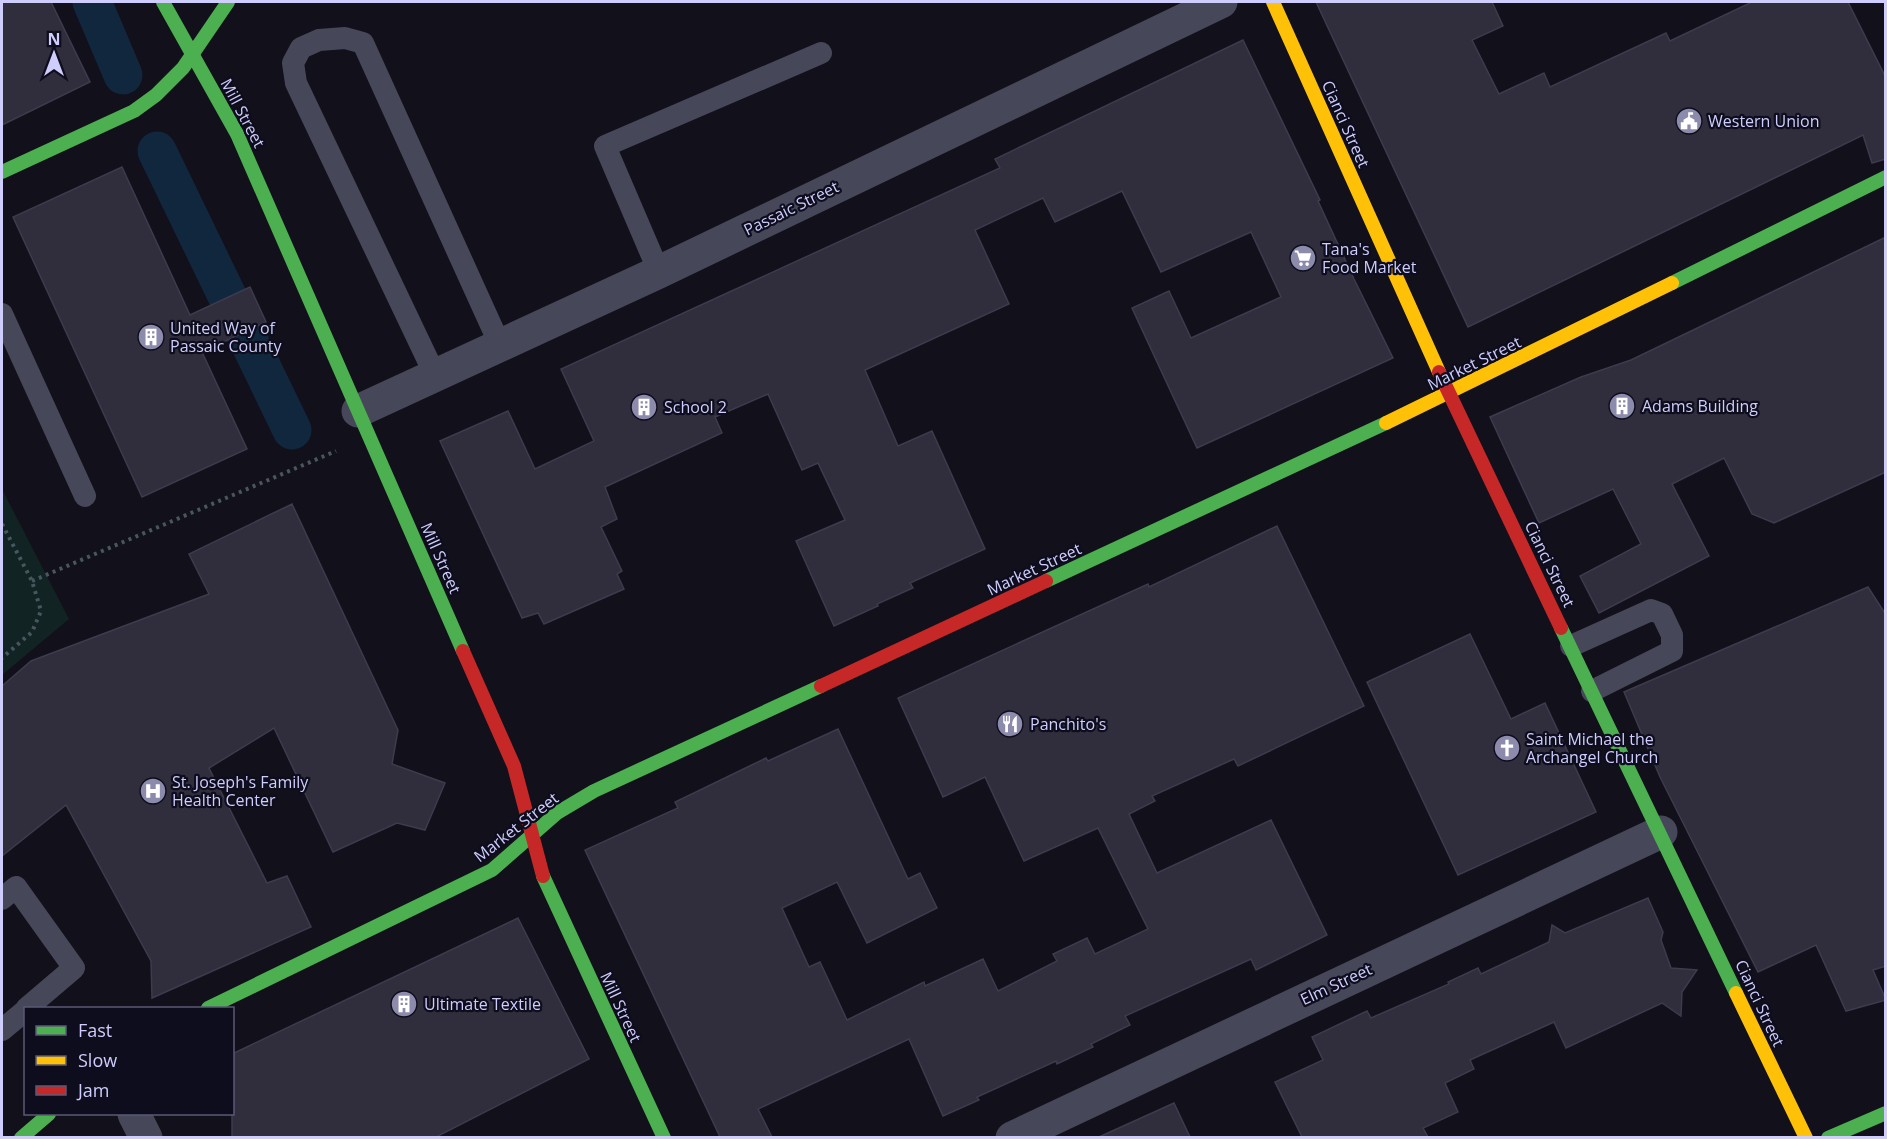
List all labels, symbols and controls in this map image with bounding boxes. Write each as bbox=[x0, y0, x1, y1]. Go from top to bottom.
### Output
north arrow bbox=[24, 24, 84, 84]
text: N bbox=[47, 28, 61, 50]
street label: Mill Street bbox=[216, 75, 271, 152]
street label: Cianci Street bbox=[1317, 77, 1375, 171]
public building icon: Western Union bbox=[1674, 106, 1704, 136]
place label: Western Union bbox=[1708, 110, 1820, 132]
street label: Passaic Street bbox=[740, 175, 842, 241]
place label: Tana's Food Market bbox=[1322, 238, 1417, 278]
supermarket icon: Tana's Food Market bbox=[1288, 243, 1318, 273]
place label: United Way of Passaic County bbox=[170, 317, 283, 357]
building icon: United Way of Passaic County bbox=[136, 322, 166, 352]
street label: Market Street bbox=[1423, 331, 1525, 395]
building icon: Adams Building bbox=[1607, 391, 1637, 421]
building icon: School 2 bbox=[629, 392, 659, 422]
place label: Adams Building bbox=[1642, 395, 1758, 417]
place label: School 2 bbox=[664, 396, 727, 418]
street label: Cianci Street bbox=[1520, 517, 1580, 611]
street label: Mill Street bbox=[416, 519, 466, 597]
street label: Market Street bbox=[983, 537, 1085, 600]
restaurant icon: Panchito's bbox=[995, 709, 1025, 739]
place label: Panchito's bbox=[1030, 713, 1106, 735]
place label: Saint Michael the Archangel Church bbox=[1526, 728, 1658, 768]
church icon: Saint Michael the Archangel Church bbox=[1492, 733, 1522, 763]
place label: St. Joseph's Family Health Center bbox=[172, 771, 309, 811]
hospital icon: St. Joseph's Family Health Center bbox=[138, 776, 168, 806]
street label: Market Street bbox=[469, 787, 563, 867]
street label: Cianci Street bbox=[1730, 956, 1790, 1050]
street label: Elm Street bbox=[1297, 958, 1376, 1010]
street label: Mill Street bbox=[595, 968, 647, 1046]
building icon: Ultimate Textile bbox=[389, 989, 419, 1019]
place label: Ultimate Textile bbox=[424, 993, 541, 1015]
legend bbox=[24, 1007, 234, 1115]
text: Fast bbox=[78, 1018, 112, 1042]
text: Slow bbox=[78, 1048, 117, 1072]
text: Jam bbox=[76, 1078, 110, 1102]

